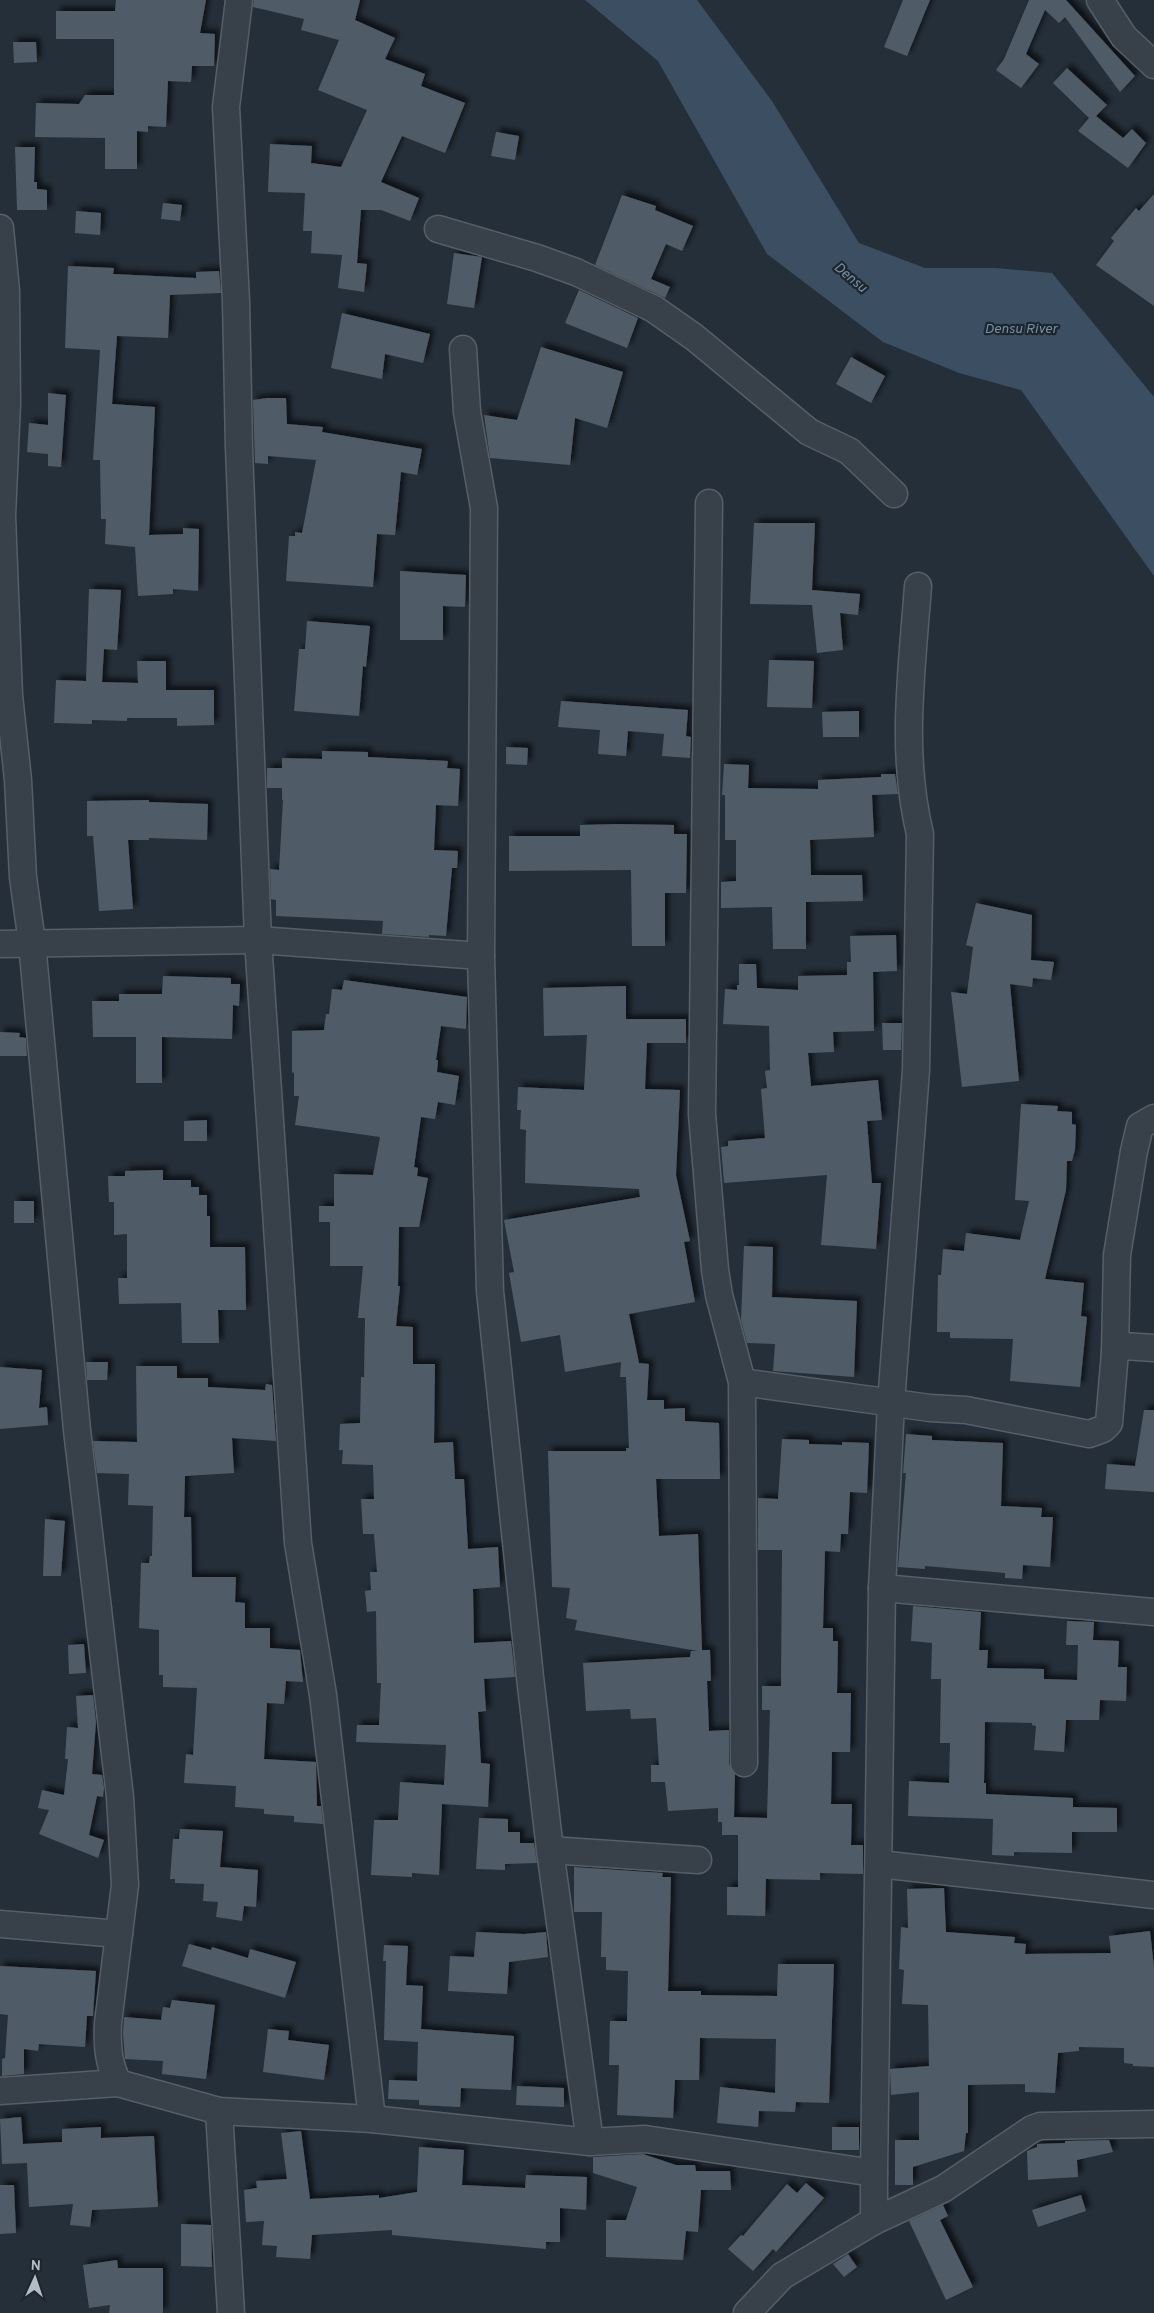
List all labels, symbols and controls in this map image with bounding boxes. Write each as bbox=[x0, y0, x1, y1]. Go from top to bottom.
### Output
water label: Densu bbox=[830, 259, 870, 297]
water label: Densu River bbox=[985, 321, 1059, 338]
north arrow bbox=[10, 2253, 60, 2303]
text: N bbox=[30, 2258, 41, 2275]

